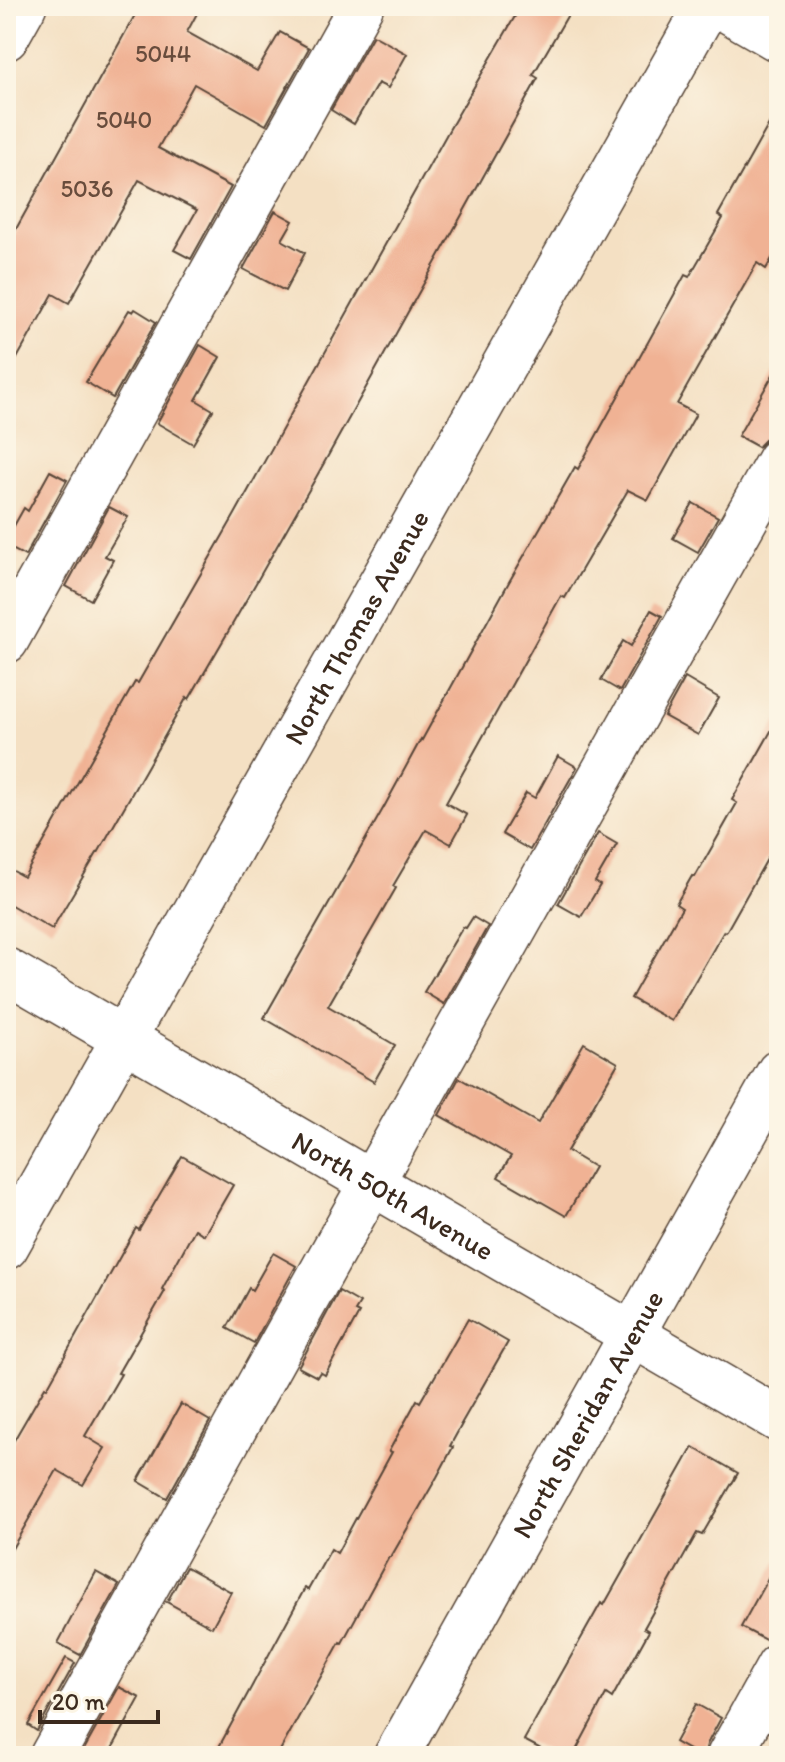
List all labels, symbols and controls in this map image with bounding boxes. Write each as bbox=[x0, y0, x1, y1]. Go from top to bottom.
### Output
house number: 5044 bbox=[135, 39, 191, 68]
house number: 5040 bbox=[96, 105, 152, 134]
house number: 5036 bbox=[60, 174, 114, 203]
street label: North Thomas Avenue bbox=[276, 504, 436, 750]
street label: North 50th Avenue bbox=[286, 1123, 500, 1267]
street label: North Sheridan Avenue bbox=[505, 1284, 670, 1544]
scale bar bbox=[40, 1674, 158, 1724]
text: 20 m bbox=[52, 1687, 105, 1716]

